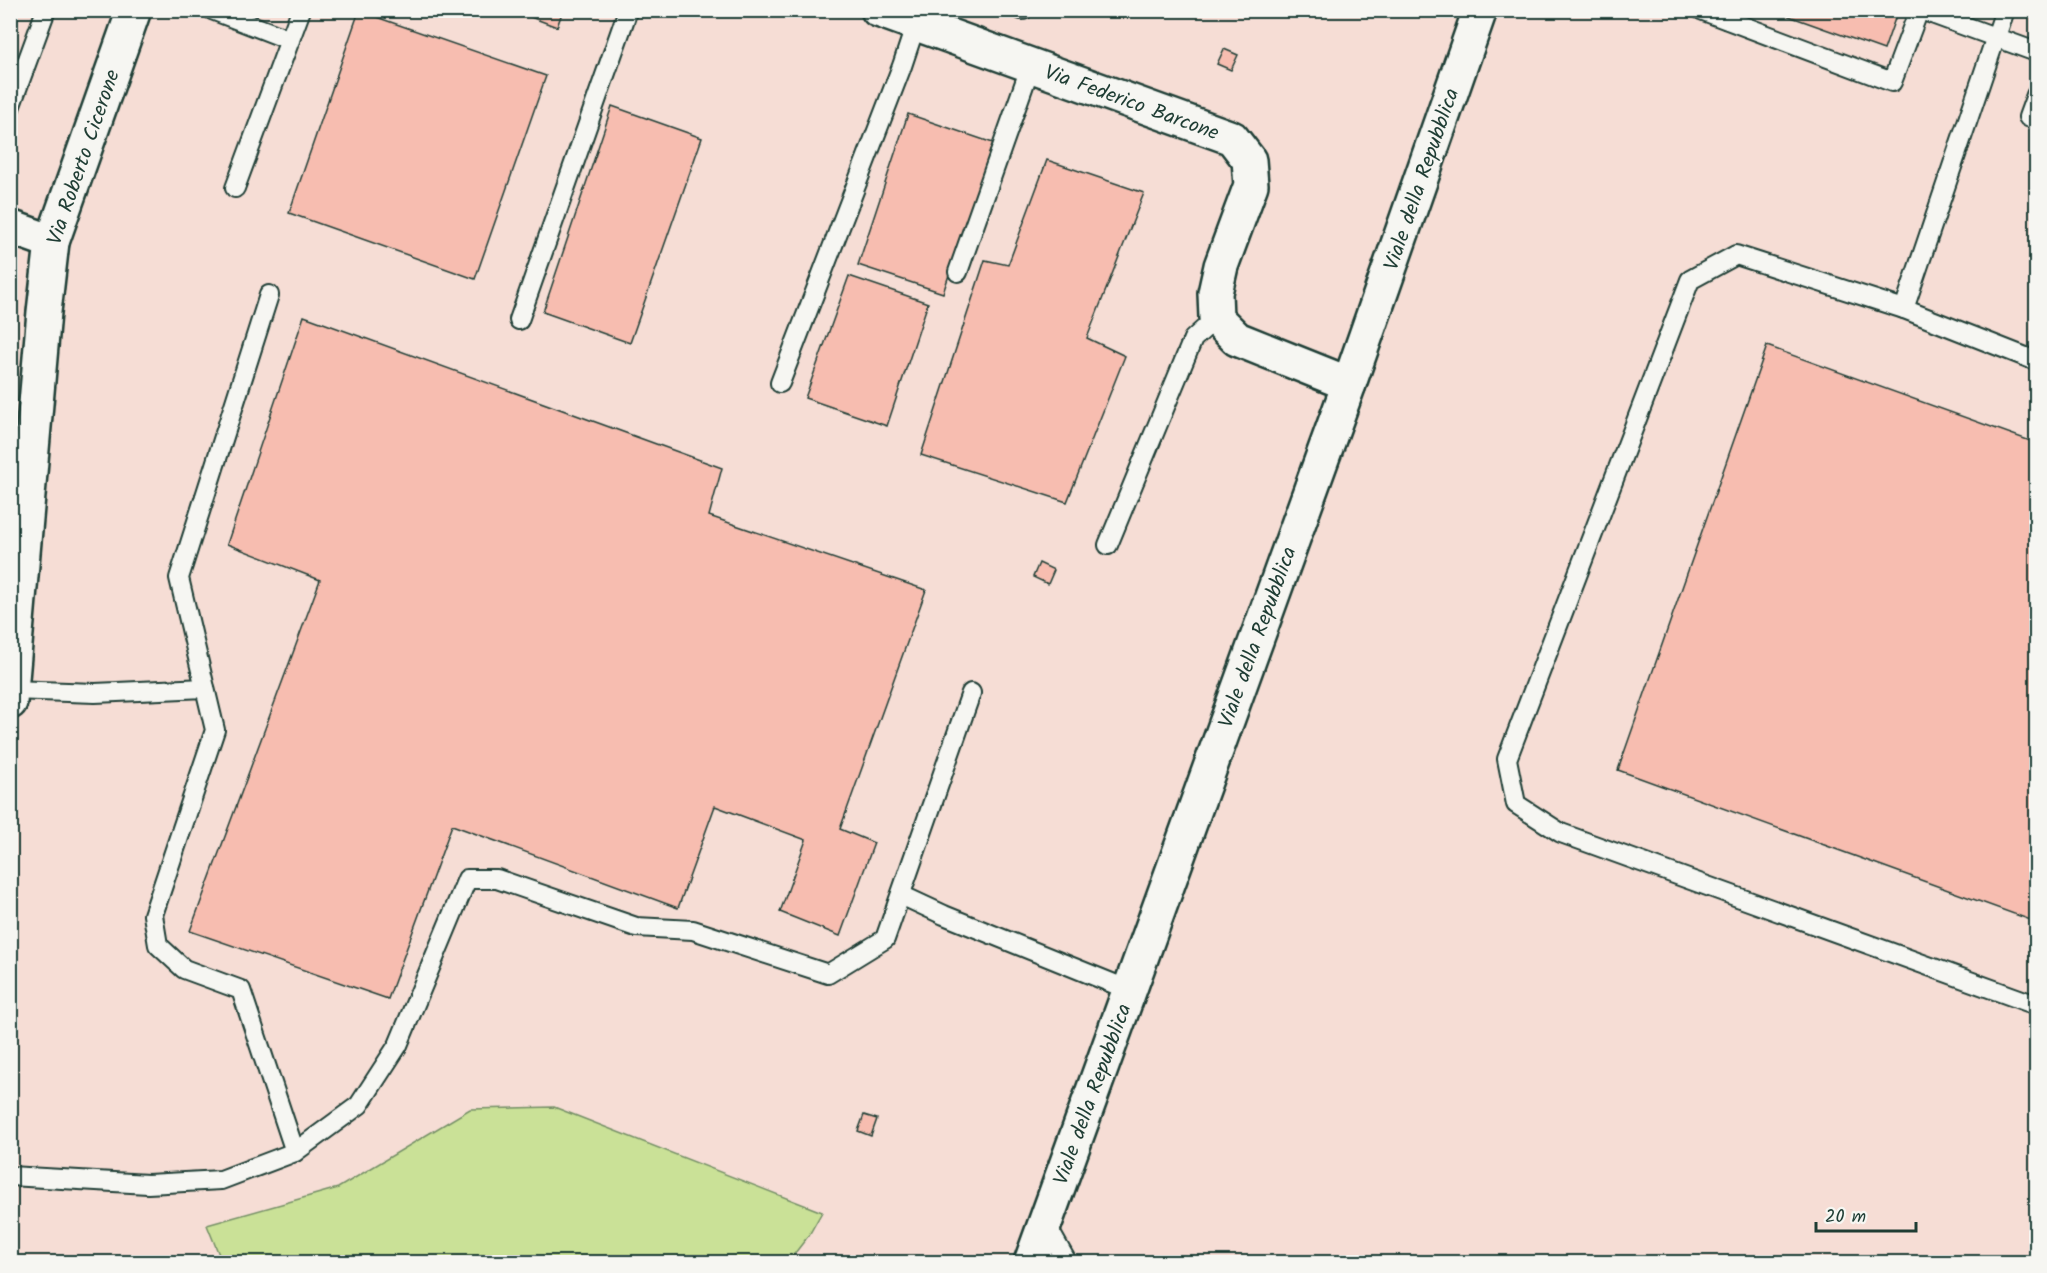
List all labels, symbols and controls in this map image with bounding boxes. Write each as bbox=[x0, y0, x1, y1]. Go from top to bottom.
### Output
street label: Via Federico Barcone bbox=[1040, 56, 1224, 151]
street label: Via Roberto Cicerone bbox=[39, 65, 130, 249]
street label: Viale della Repubblica bbox=[1376, 84, 1469, 275]
street label: Viale della Repubblica bbox=[1210, 542, 1307, 733]
street label: Viale della Repubblica bbox=[1045, 999, 1142, 1190]
scale bar bbox=[1816, 1195, 1916, 1233]
text: 20 m bbox=[1825, 1203, 1866, 1232]

